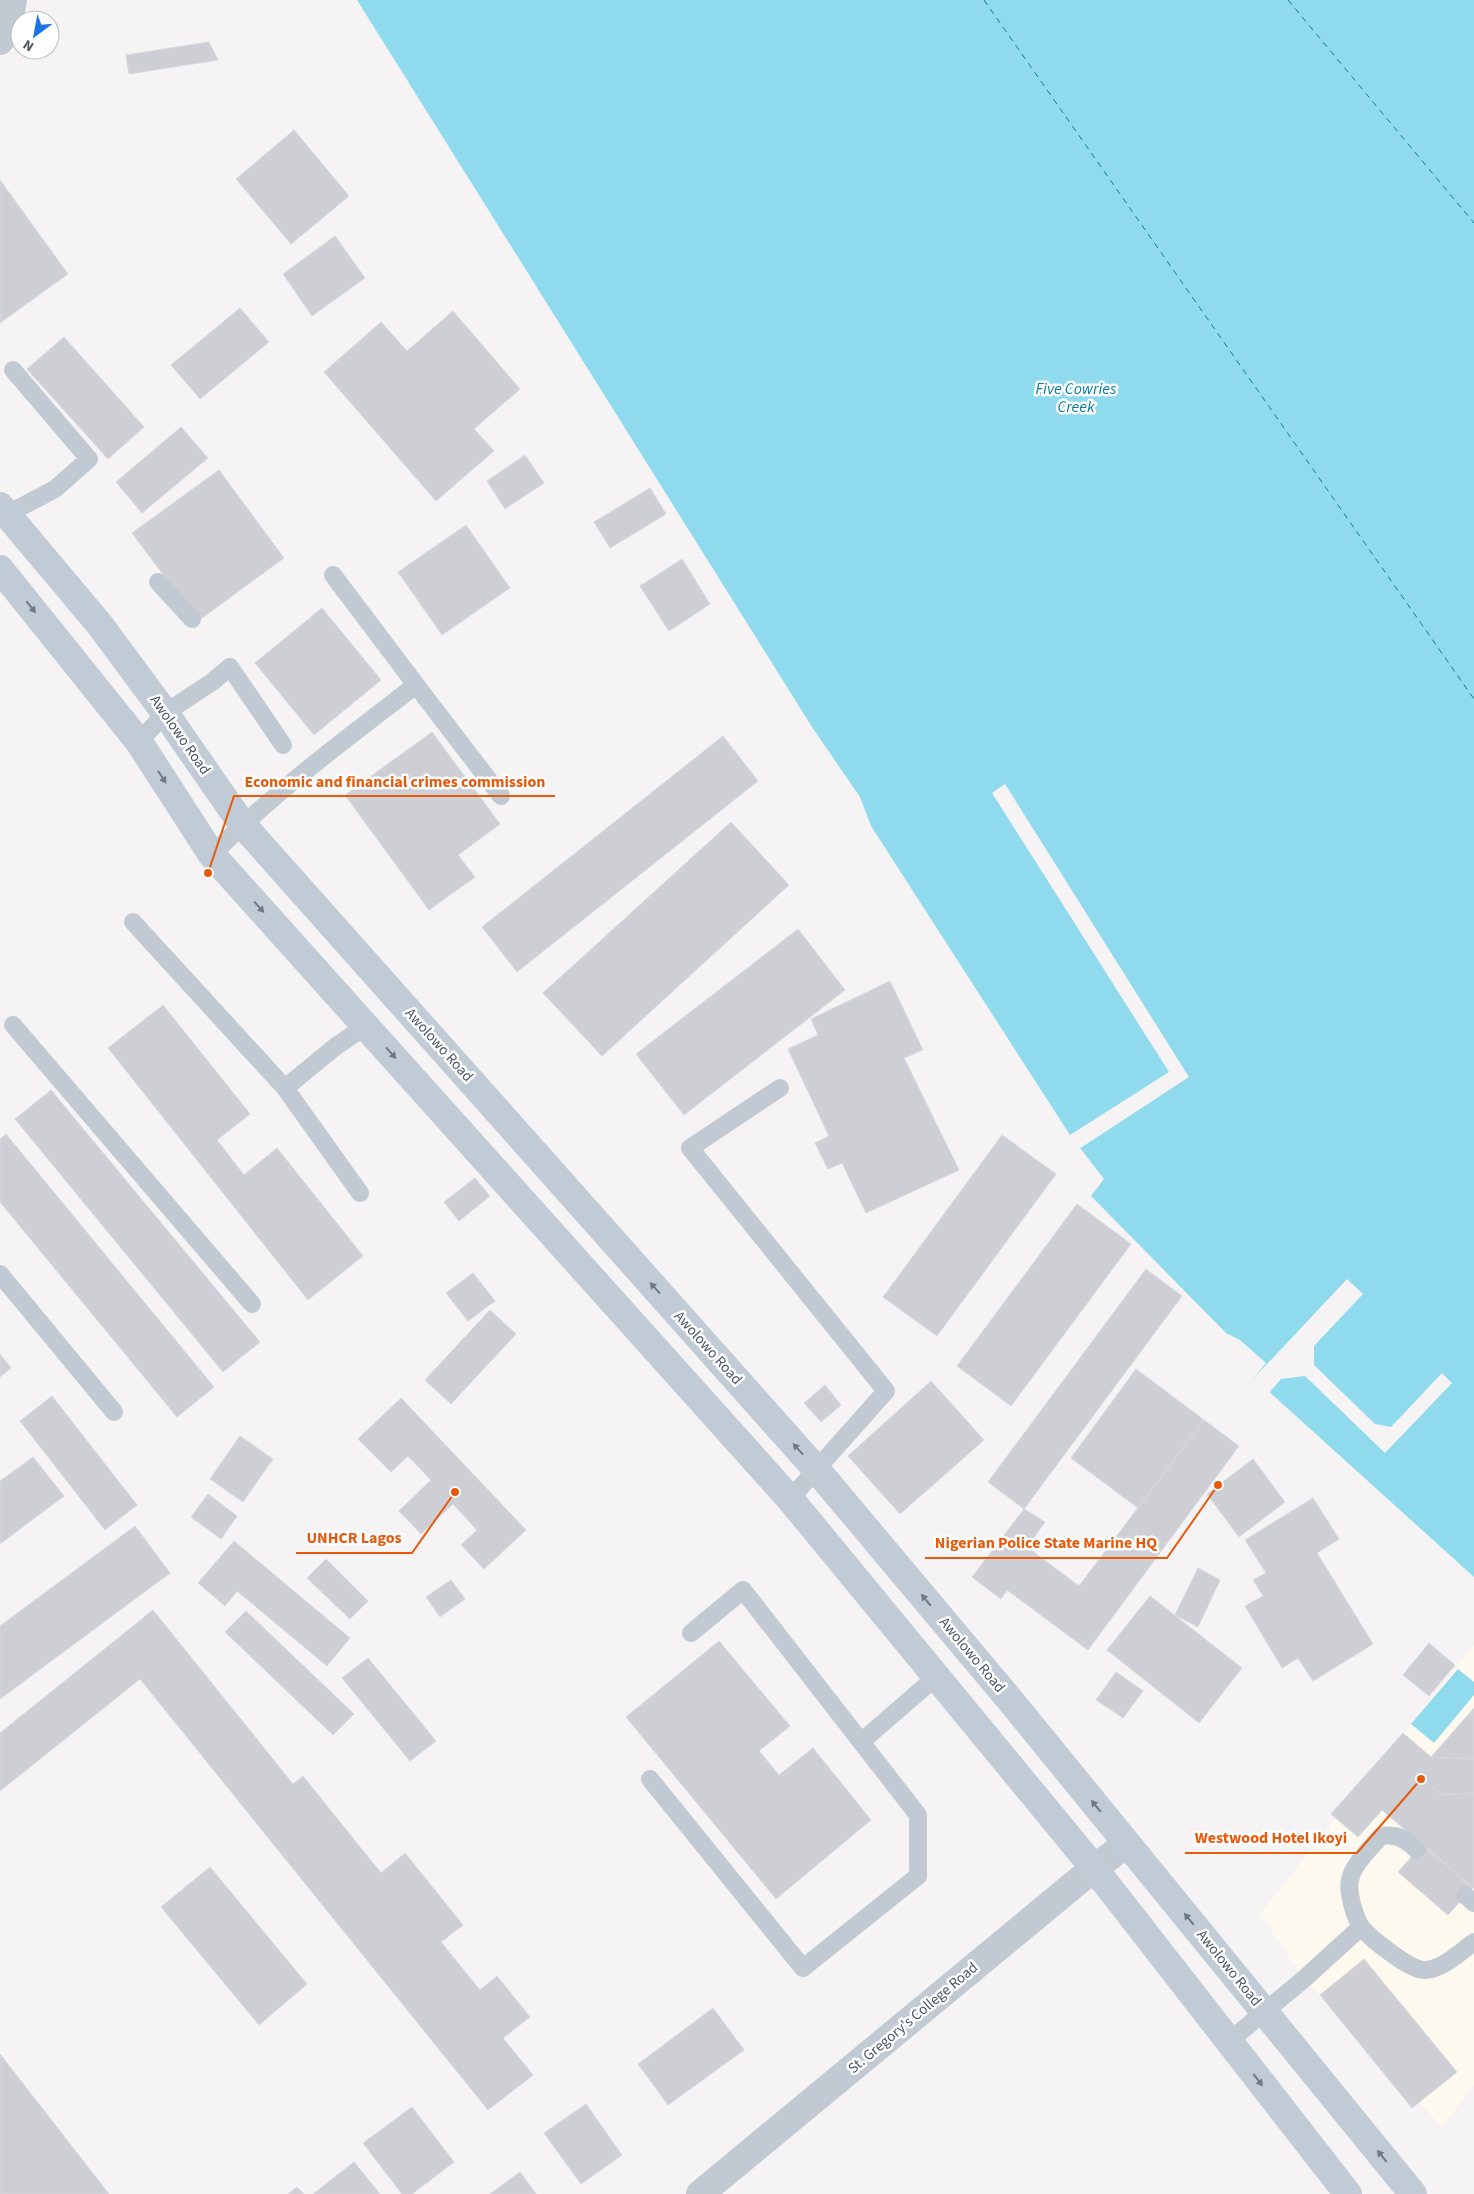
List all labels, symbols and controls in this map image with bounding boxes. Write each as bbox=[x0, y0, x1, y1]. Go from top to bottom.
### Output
north arrow bbox=[10, 10, 60, 60]
text: N bbox=[19, 34, 38, 56]
water label: Five Cowries Creek bbox=[1036, 378, 1117, 418]
one-way arrow bbox=[25, 600, 36, 613]
street label: Awolowo Road bbox=[145, 691, 215, 779]
callout: Economic and financial crimes commission bbox=[234, 765, 555, 796]
one-way arrow bbox=[157, 770, 166, 784]
text: Economic and financial crimes commission bbox=[244, 771, 546, 793]
one-way arrow bbox=[253, 900, 265, 912]
street label: Awolowo Road bbox=[400, 1003, 478, 1087]
one-way arrow bbox=[385, 1047, 397, 1059]
one-way arrow bbox=[650, 1282, 661, 1295]
street label: Awolowo Road bbox=[669, 1306, 747, 1390]
one-way arrow bbox=[793, 1443, 804, 1456]
callout: UNHCR Lagos bbox=[296, 1522, 412, 1553]
text: UNHCR Lagos bbox=[306, 1527, 402, 1549]
callout: Nigerian Police State Marine HQ bbox=[925, 1527, 1167, 1558]
text: Nigerian Police State Marine HQ bbox=[935, 1532, 1157, 1554]
one-way arrow bbox=[920, 1594, 932, 1606]
street label: Awolowo Road bbox=[934, 1613, 1010, 1697]
one-way arrow bbox=[1091, 1800, 1102, 1813]
callout: Westwood Hotel Ikoyi bbox=[1185, 1822, 1357, 1853]
text: Westwood Hotel Ikoyi bbox=[1195, 1827, 1347, 1849]
one-way arrow bbox=[1184, 1913, 1195, 1925]
street label: Awolowo Road bbox=[1192, 1925, 1266, 2011]
street label: St. Gregory's College Road bbox=[844, 1957, 982, 2079]
one-way arrow bbox=[1252, 2073, 1263, 2086]
one-way arrow bbox=[1376, 2150, 1387, 2163]

